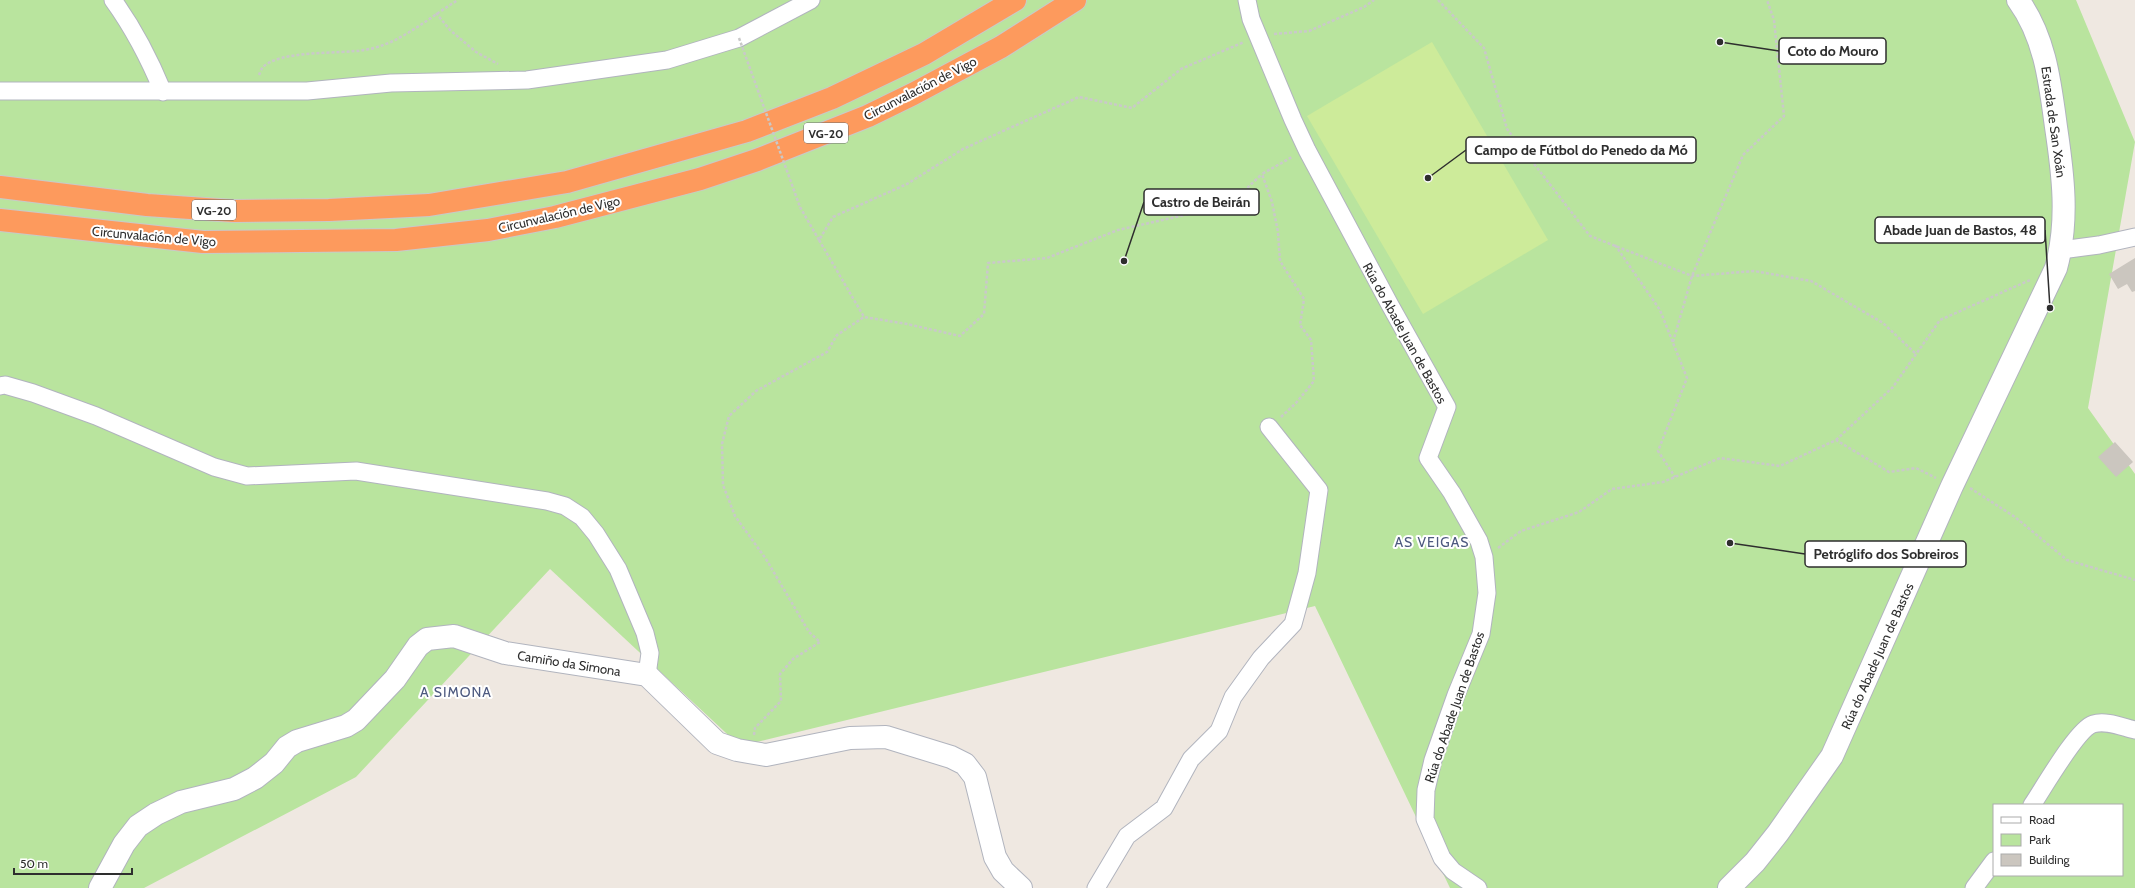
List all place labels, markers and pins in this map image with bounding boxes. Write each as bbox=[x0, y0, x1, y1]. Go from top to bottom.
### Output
callout: Coto do Mouro bbox=[1779, 38, 1886, 64]
callout: Campo de Fútbol do Penedo da Mó bbox=[1466, 137, 1696, 163]
callout: Castro de Beirán bbox=[1144, 189, 1259, 215]
callout: Abade Juan de Bastos, 48 bbox=[1875, 217, 2045, 243]
callout: Petróglifo dos Sobreiros bbox=[1805, 541, 1966, 567]

